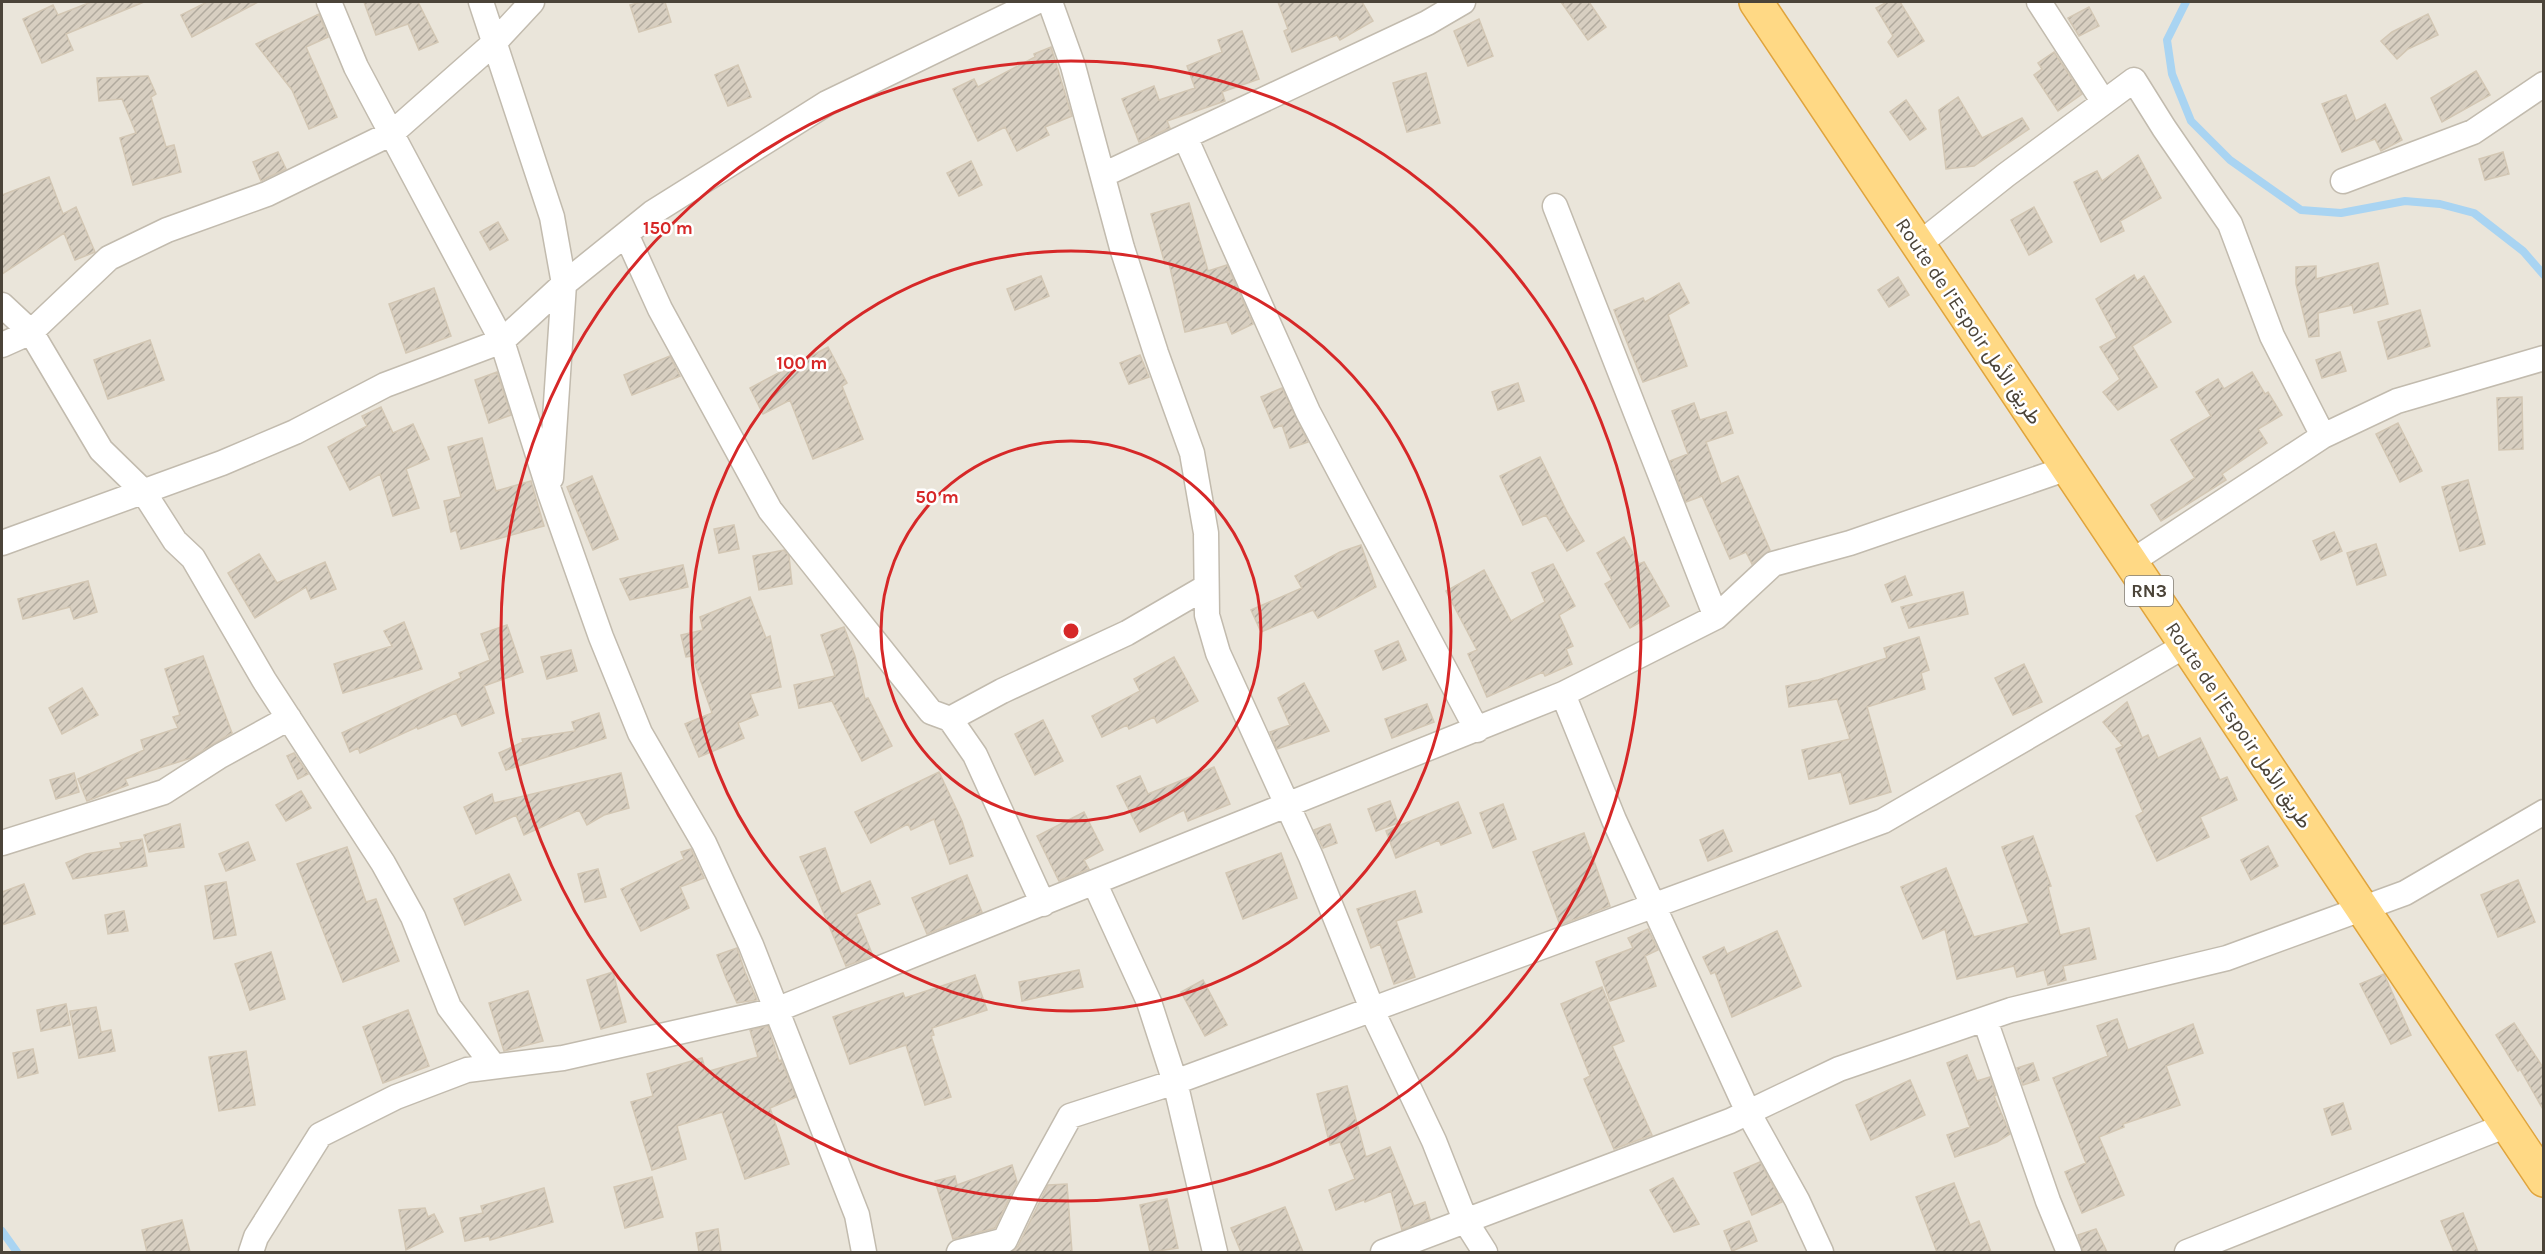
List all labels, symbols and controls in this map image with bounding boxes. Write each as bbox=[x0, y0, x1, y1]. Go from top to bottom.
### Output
street label: Route de l’Espoir طريق الأمل bbox=[1890, 214, 2046, 429]
text: 150 m bbox=[643, 217, 693, 239]
text: 100 m bbox=[777, 352, 827, 374]
text: 50 m bbox=[915, 486, 959, 508]
road number: RN3 bbox=[2125, 576, 2173, 606]
street label: Route de l’Espoir طريق الأمل bbox=[2160, 618, 2316, 833]
centre of rings bbox=[1061, 621, 1081, 641]

